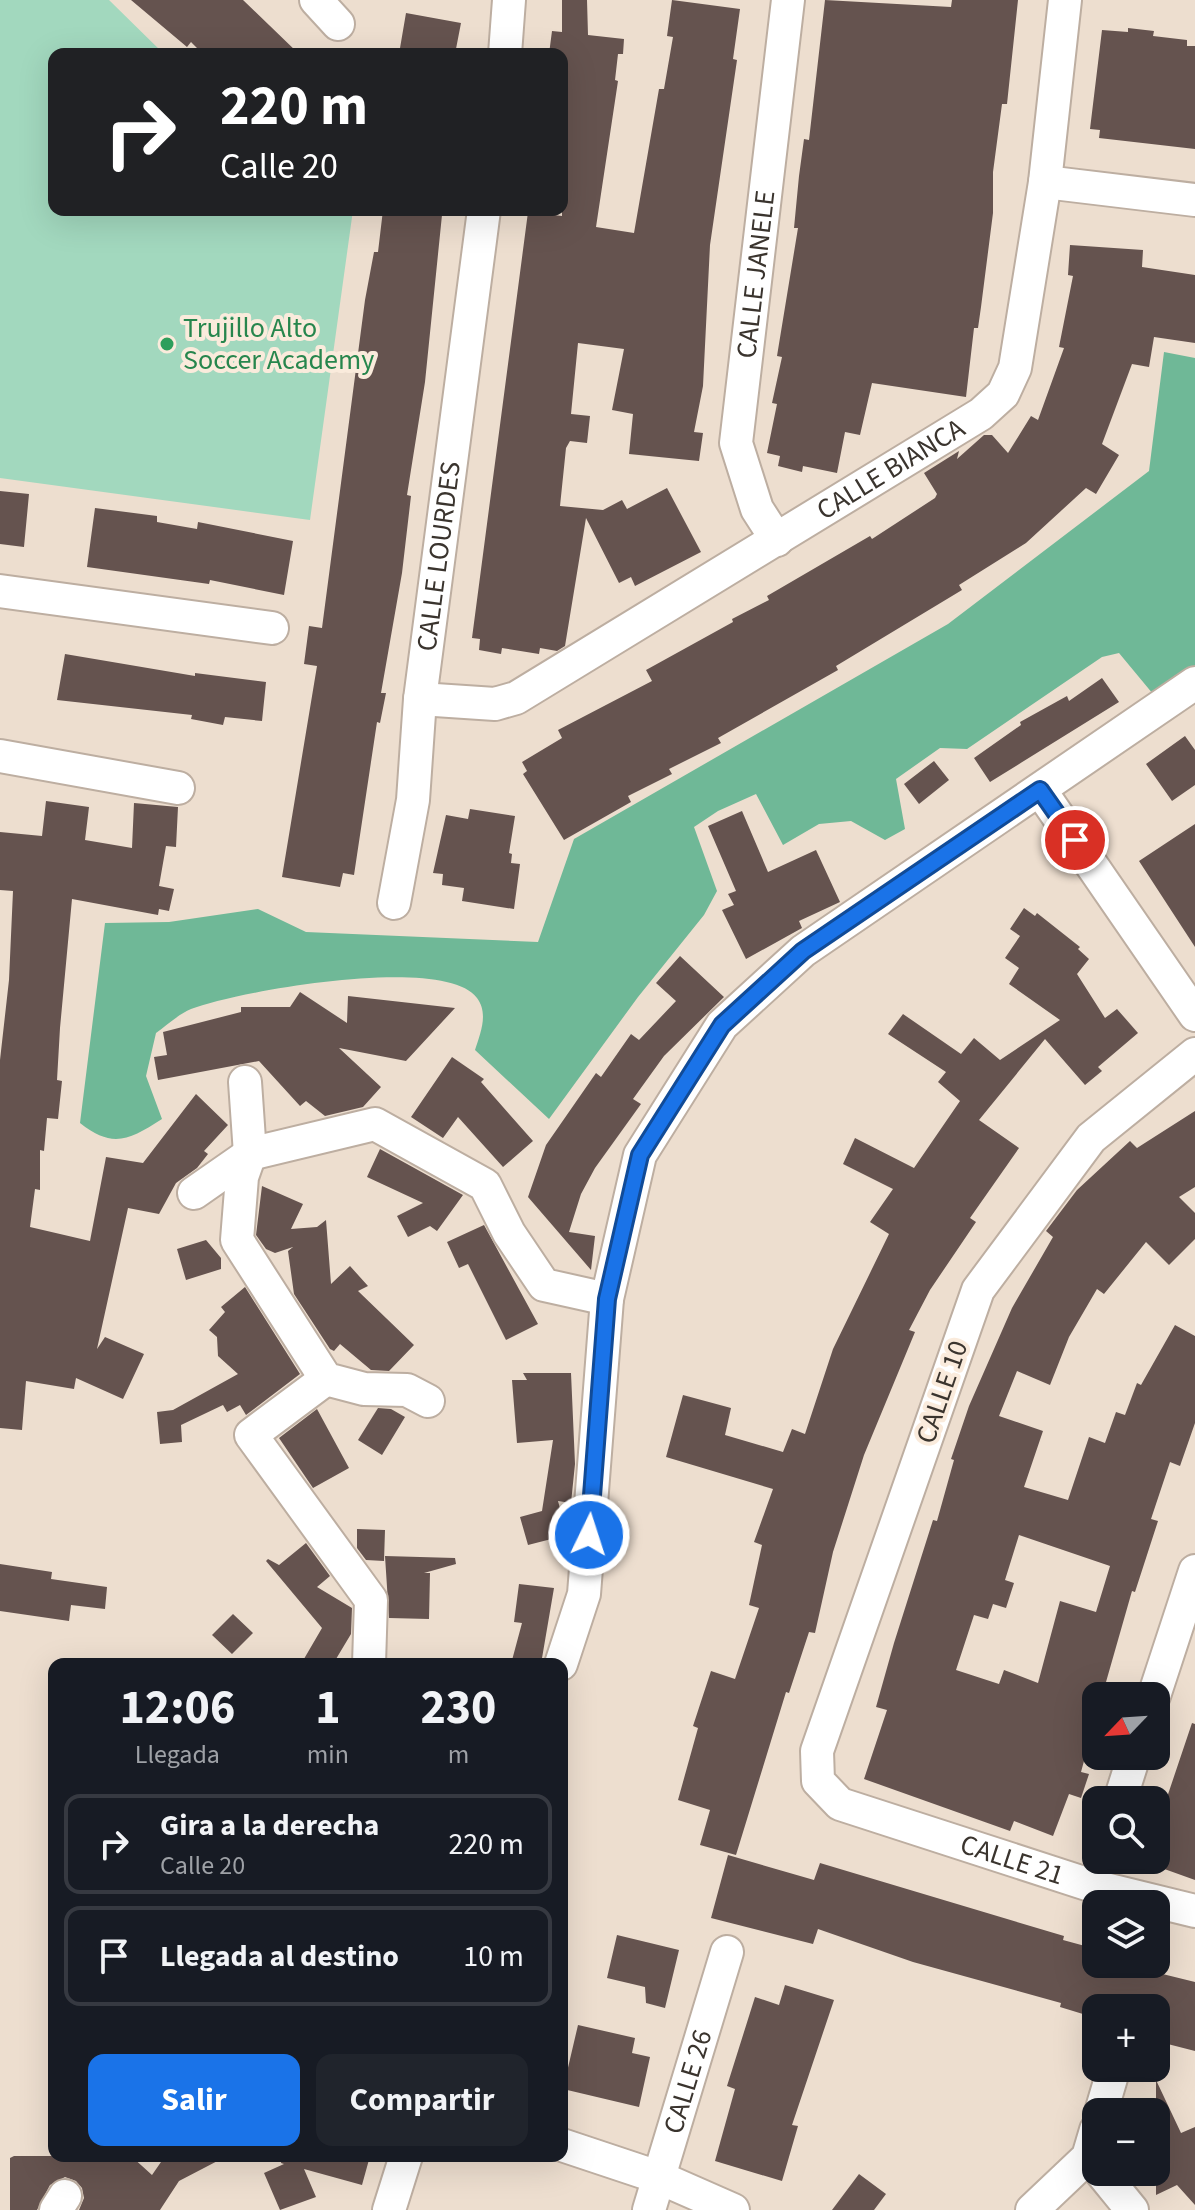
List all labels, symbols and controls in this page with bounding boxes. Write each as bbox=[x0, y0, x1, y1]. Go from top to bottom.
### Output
text: 220 m bbox=[220, 67, 368, 146]
icon: right bbox=[88, 80, 192, 184]
text: Calle 20 bbox=[220, 141, 338, 192]
street label: CALLE JANELE bbox=[726, 188, 785, 360]
place label: Trujillo Alto Soccer Academy bbox=[183, 308, 374, 380]
marker: Trujillo Alto Soccer Academy bbox=[158, 335, 176, 353]
street label: CALLE BIANCA bbox=[809, 408, 973, 530]
street label: CALLE LOURDES bbox=[406, 459, 471, 654]
pin bbox=[1041, 806, 1109, 874]
icon: arrive bbox=[1053, 818, 1097, 862]
street label: CALLE 10 bbox=[906, 1335, 978, 1449]
position arrow bbox=[547, 1493, 631, 1577]
text: 12:06 bbox=[119, 1674, 235, 1742]
text: 1 bbox=[315, 1674, 341, 1742]
text: 230 bbox=[420, 1674, 496, 1742]
north arrow bbox=[1082, 1682, 1170, 1770]
map controls bbox=[1082, 1682, 1170, 2186]
text: Llegada bbox=[135, 1736, 220, 1773]
text: min bbox=[307, 1736, 349, 1773]
text: m bbox=[448, 1736, 469, 1773]
button: search bbox=[1082, 1786, 1170, 1874]
text: Gira a la derecha bbox=[160, 1804, 379, 1847]
icon: right bbox=[92, 1822, 136, 1866]
text: 220 m bbox=[448, 1823, 524, 1866]
street label: CALLE 21 bbox=[955, 1824, 1069, 1895]
text: Calle 20 bbox=[160, 1847, 245, 1884]
button: layers bbox=[1082, 1890, 1170, 1978]
icon: arrive bbox=[92, 1934, 136, 1978]
text: Llegada al destino bbox=[160, 1935, 399, 1978]
text: 10 m bbox=[463, 1935, 524, 1978]
button: + bbox=[1082, 1994, 1170, 2082]
street label: CALLE 26 bbox=[653, 2025, 722, 2139]
button: Salir bbox=[88, 2054, 300, 2146]
button: Compartir bbox=[316, 2054, 528, 2146]
button: − bbox=[1082, 2098, 1170, 2186]

